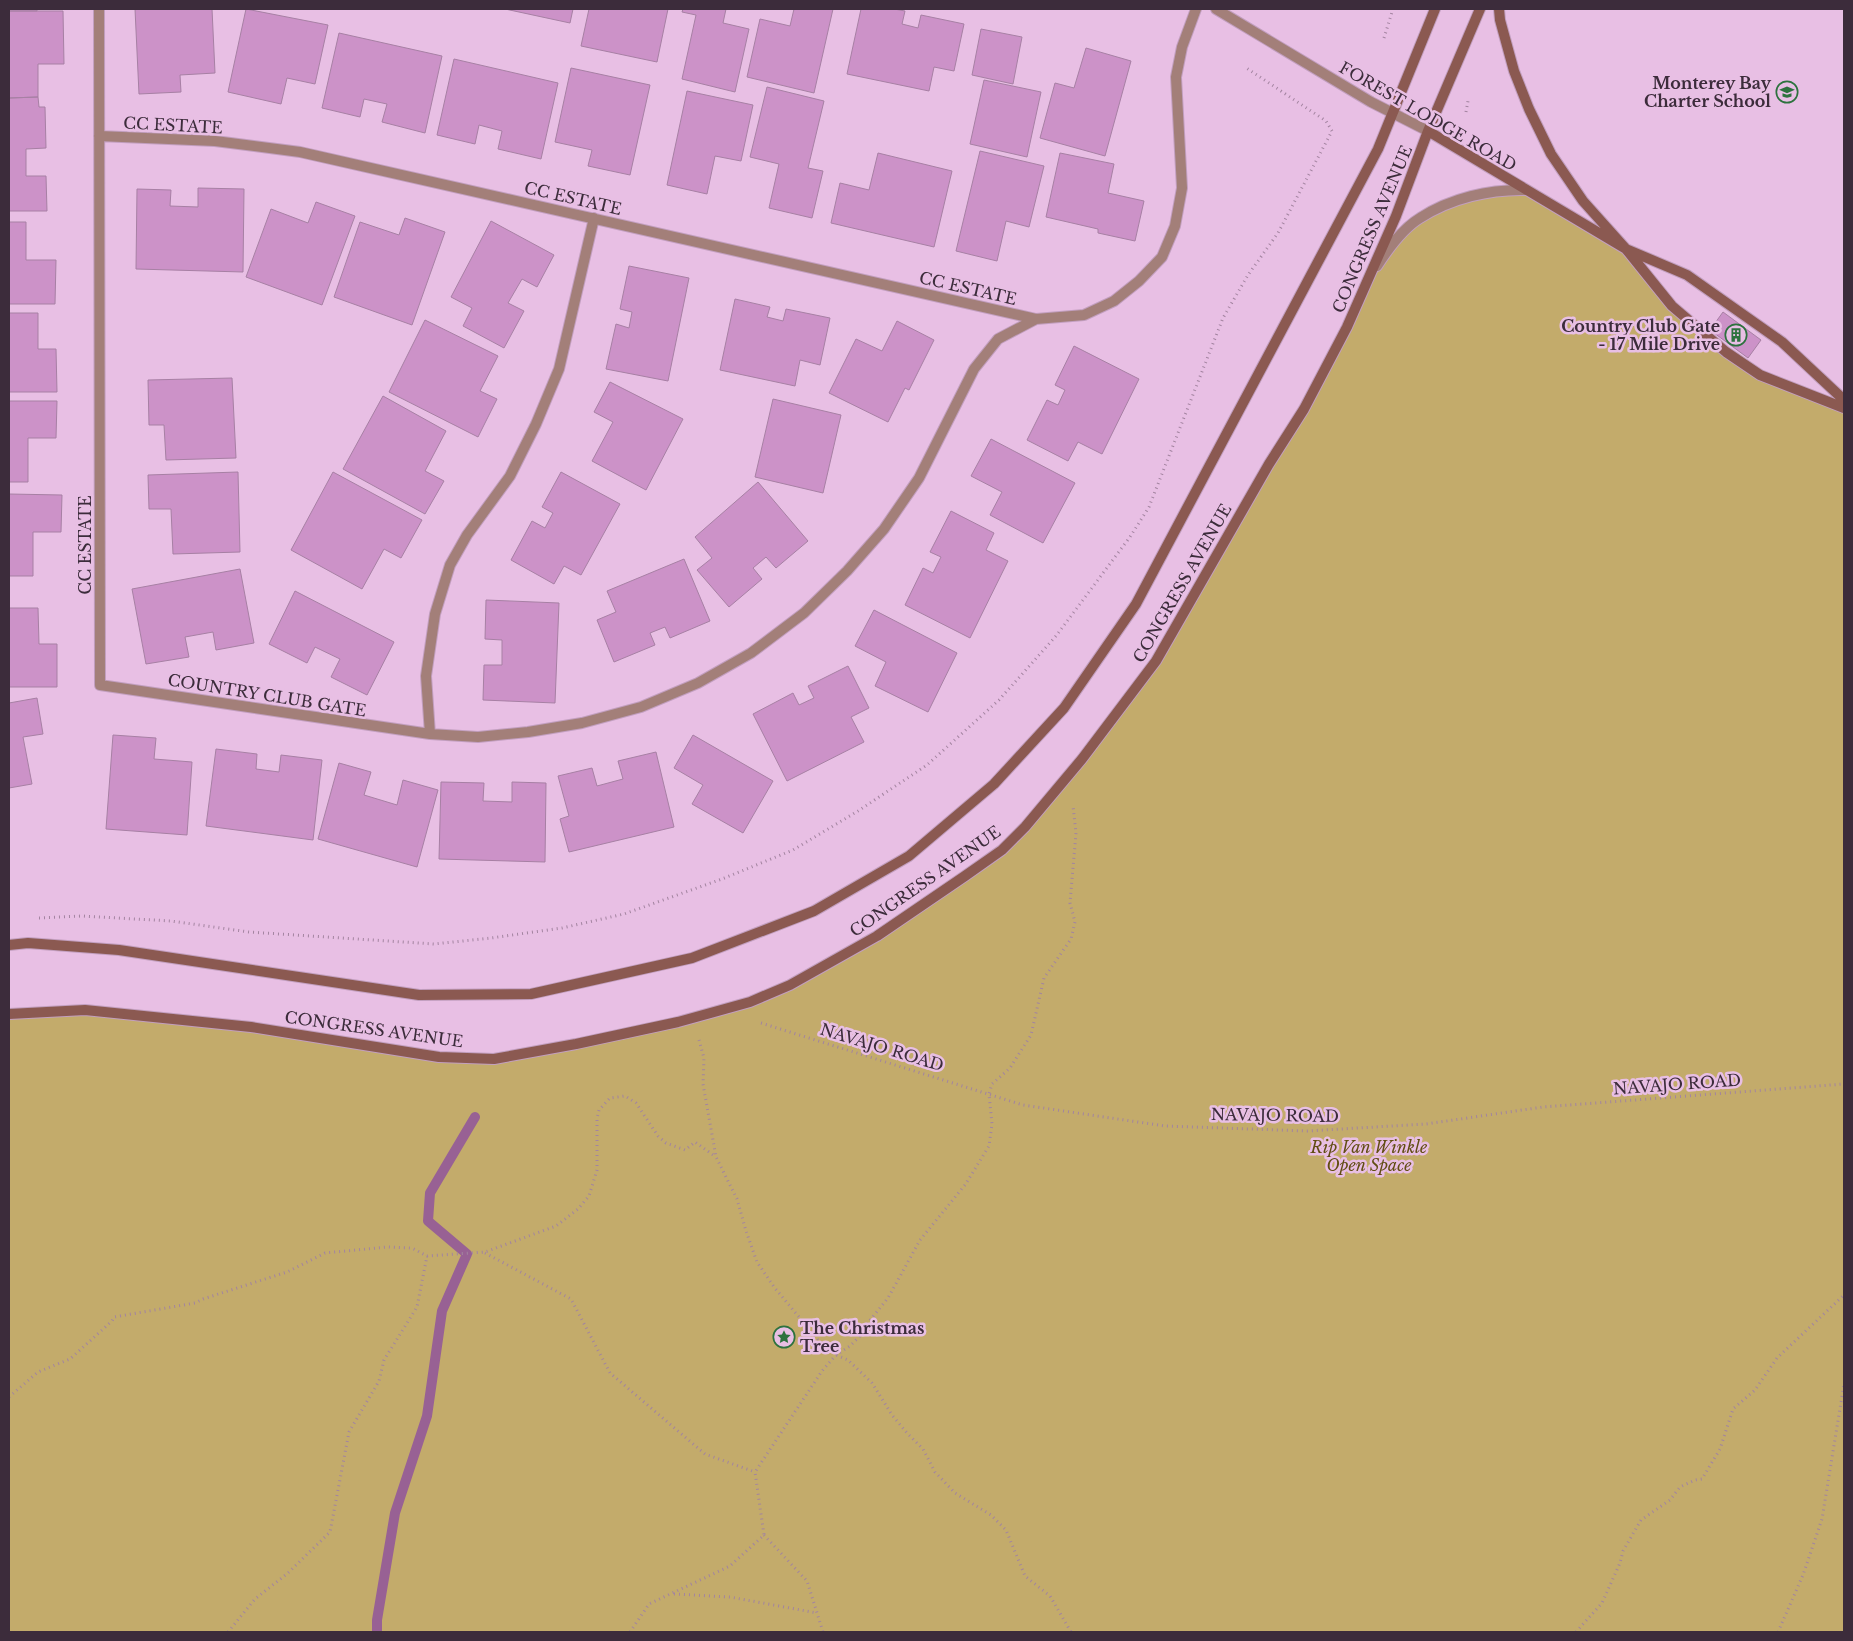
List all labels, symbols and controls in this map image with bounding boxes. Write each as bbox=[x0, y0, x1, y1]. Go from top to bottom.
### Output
street label: FOREST LODGE ROAD bbox=[1336, 57, 1520, 175]
place label: Monterey Bay Charter School bbox=[1644, 73, 1772, 111]
school or university icon: Monterey Bay Charter School bbox=[1775, 80, 1799, 104]
street label: CC ESTATE bbox=[123, 112, 223, 138]
street label: CONGRESS AVENUE bbox=[1328, 142, 1416, 316]
street label: CC ESTATE bbox=[522, 177, 624, 219]
street label: CC ESTATE bbox=[917, 267, 1019, 309]
place label: Country Club Gate - 17 Mile Drive bbox=[1561, 316, 1720, 354]
building icon: Country Club Gate - 17 Mile Drive bbox=[1724, 323, 1748, 347]
street label: CC ESTATE bbox=[75, 495, 95, 595]
street label: CONGRESS AVENUE bbox=[1128, 500, 1236, 666]
street label: COUNTRY CLUB GATE bbox=[166, 669, 368, 721]
street label: CONGRESS AVENUE bbox=[846, 821, 1004, 941]
street label: CONGRESS AVENUE bbox=[284, 1007, 464, 1051]
street label: NAVAJO ROAD bbox=[818, 1019, 946, 1075]
street label: NAVAJO ROAD bbox=[1612, 1070, 1742, 1098]
street label: NAVAJO ROAD bbox=[1211, 1104, 1339, 1126]
park label: Rip Van Winkle Open Space bbox=[1310, 1137, 1428, 1175]
place label: The Christmas Tree bbox=[800, 1318, 925, 1356]
place icon: The Christmas Tree bbox=[772, 1325, 796, 1349]

